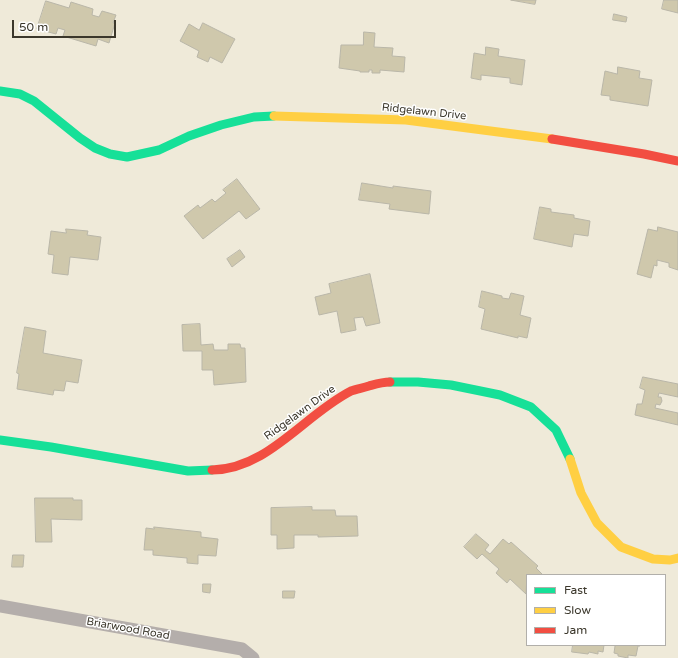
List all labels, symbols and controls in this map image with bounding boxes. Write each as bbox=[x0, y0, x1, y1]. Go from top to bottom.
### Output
scale bar bbox=[14, 12, 118, 38]
text: 50 m bbox=[19, 20, 48, 34]
street label: Ridgelawn Drive bbox=[381, 101, 467, 123]
street label: Ridgelawn Drive bbox=[262, 383, 338, 443]
legend bbox=[526, 574, 666, 646]
text: Fast bbox=[564, 583, 587, 597]
text: Slow bbox=[564, 603, 591, 617]
street label: Briarwood Road bbox=[85, 615, 171, 643]
text: Jam bbox=[564, 623, 587, 637]

